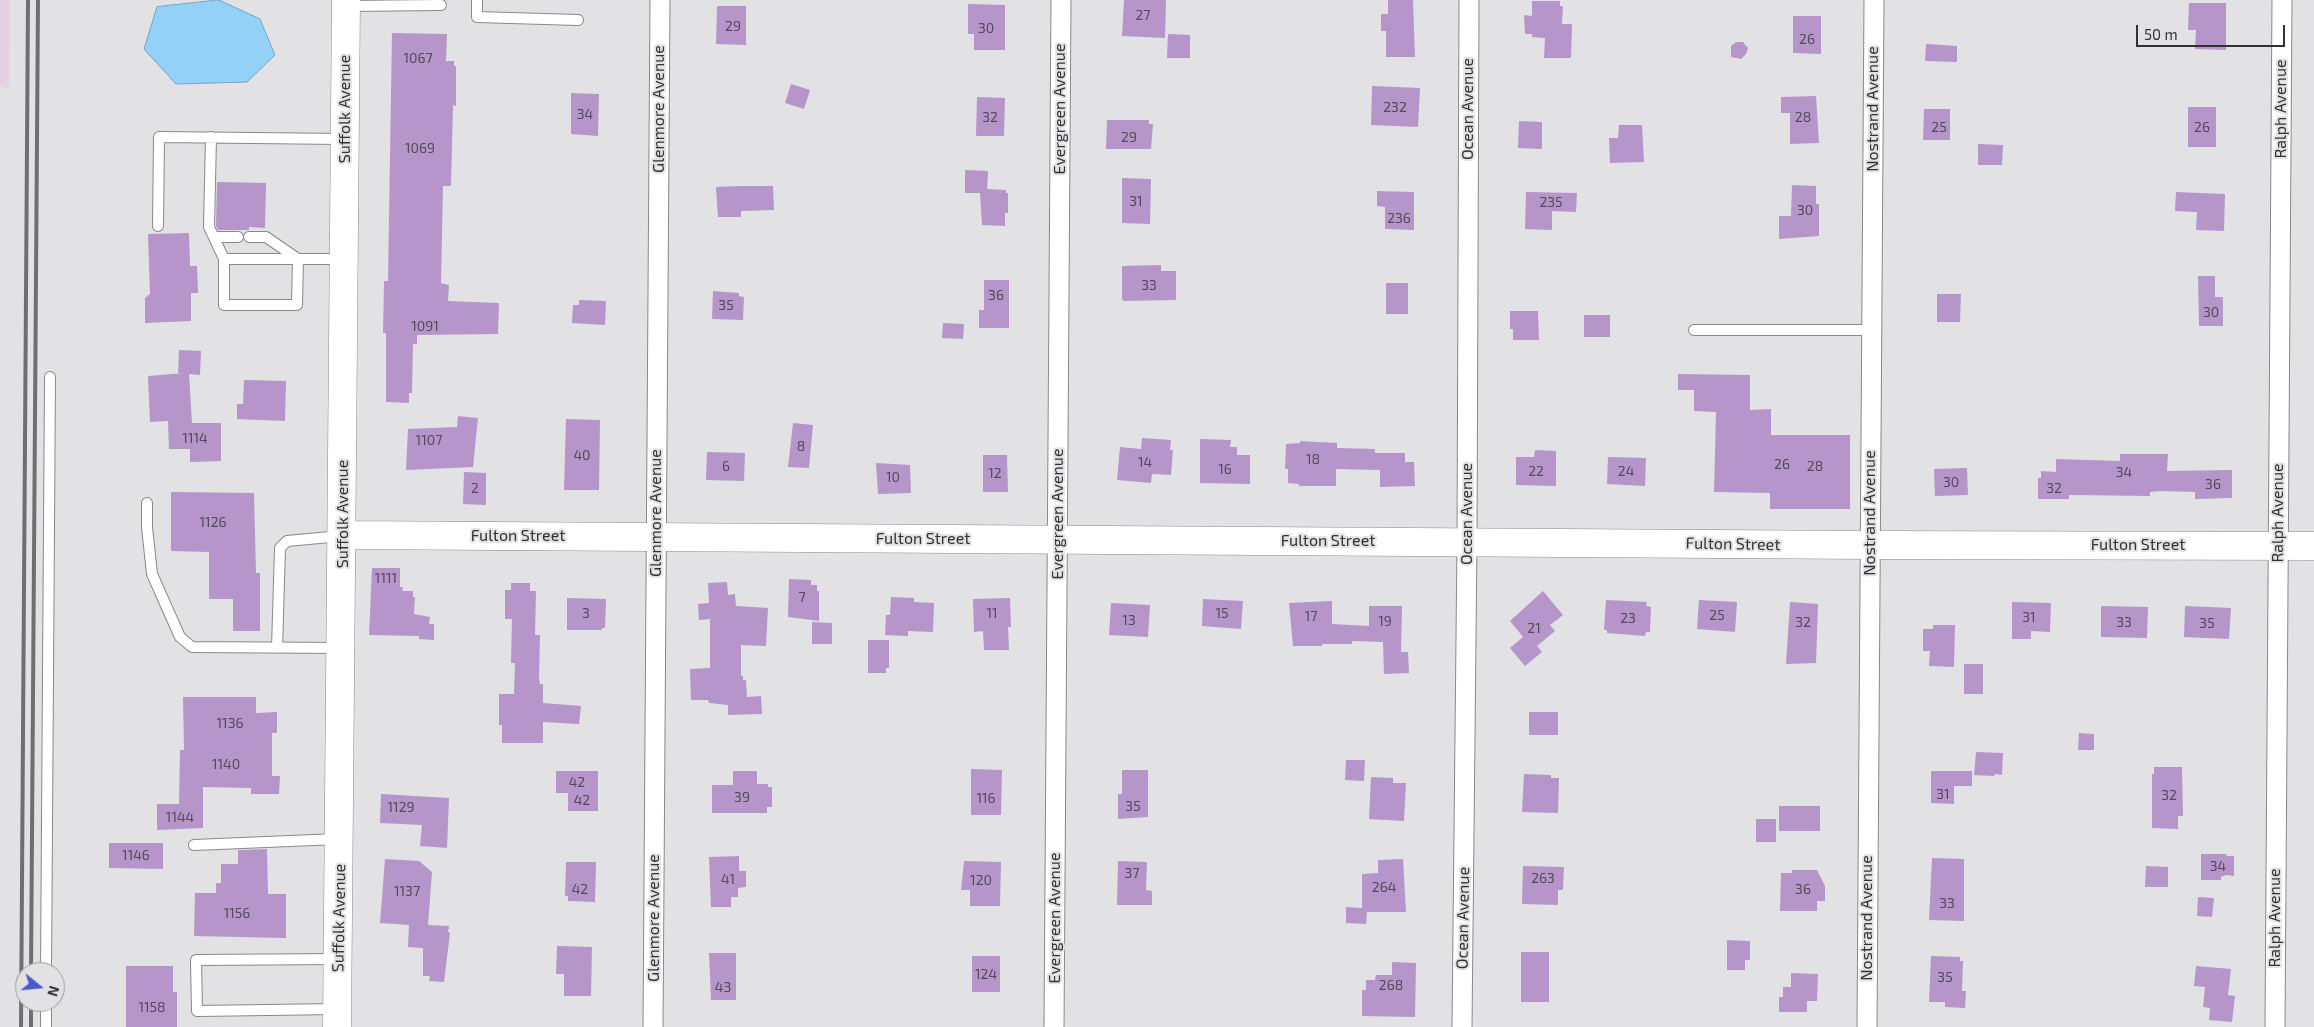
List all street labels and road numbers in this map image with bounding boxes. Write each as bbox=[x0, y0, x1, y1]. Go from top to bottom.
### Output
street label: Evergreen Avenue bbox=[1050, 43, 1070, 175]
street label: Glenmore Avenue bbox=[649, 45, 669, 173]
street label: Nostrand Avenue bbox=[1863, 46, 1883, 172]
street label: Suffolk Avenue bbox=[335, 55, 355, 163]
street label: Ocean Avenue bbox=[1458, 58, 1478, 160]
street label: Ralph Avenue bbox=[2271, 59, 2291, 159]
street label: Evergreen Avenue bbox=[1048, 448, 1068, 580]
street label: Glenmore Avenue bbox=[646, 449, 666, 577]
street label: Nostrand Avenue bbox=[1860, 450, 1880, 576]
street label: Suffolk Avenue bbox=[333, 460, 353, 568]
street label: Ocean Avenue bbox=[1457, 463, 1477, 565]
street label: Ralph Avenue bbox=[2268, 463, 2288, 563]
street label: Fulton Street bbox=[471, 526, 565, 546]
street label: Fulton Street bbox=[876, 529, 970, 549]
street label: Fulton Street bbox=[1281, 531, 1375, 551]
street label: Fulton Street bbox=[1686, 534, 1780, 554]
street label: Fulton Street bbox=[2091, 535, 2185, 555]
street label: Evergreen Avenue bbox=[1045, 852, 1065, 984]
street label: Glenmore Avenue bbox=[644, 854, 664, 982]
street label: Nostrand Avenue bbox=[1857, 855, 1877, 981]
street label: Suffolk Avenue bbox=[328, 864, 350, 972]
street label: Ocean Avenue bbox=[1453, 867, 1473, 969]
street label: Ralph Avenue bbox=[2265, 868, 2285, 968]

